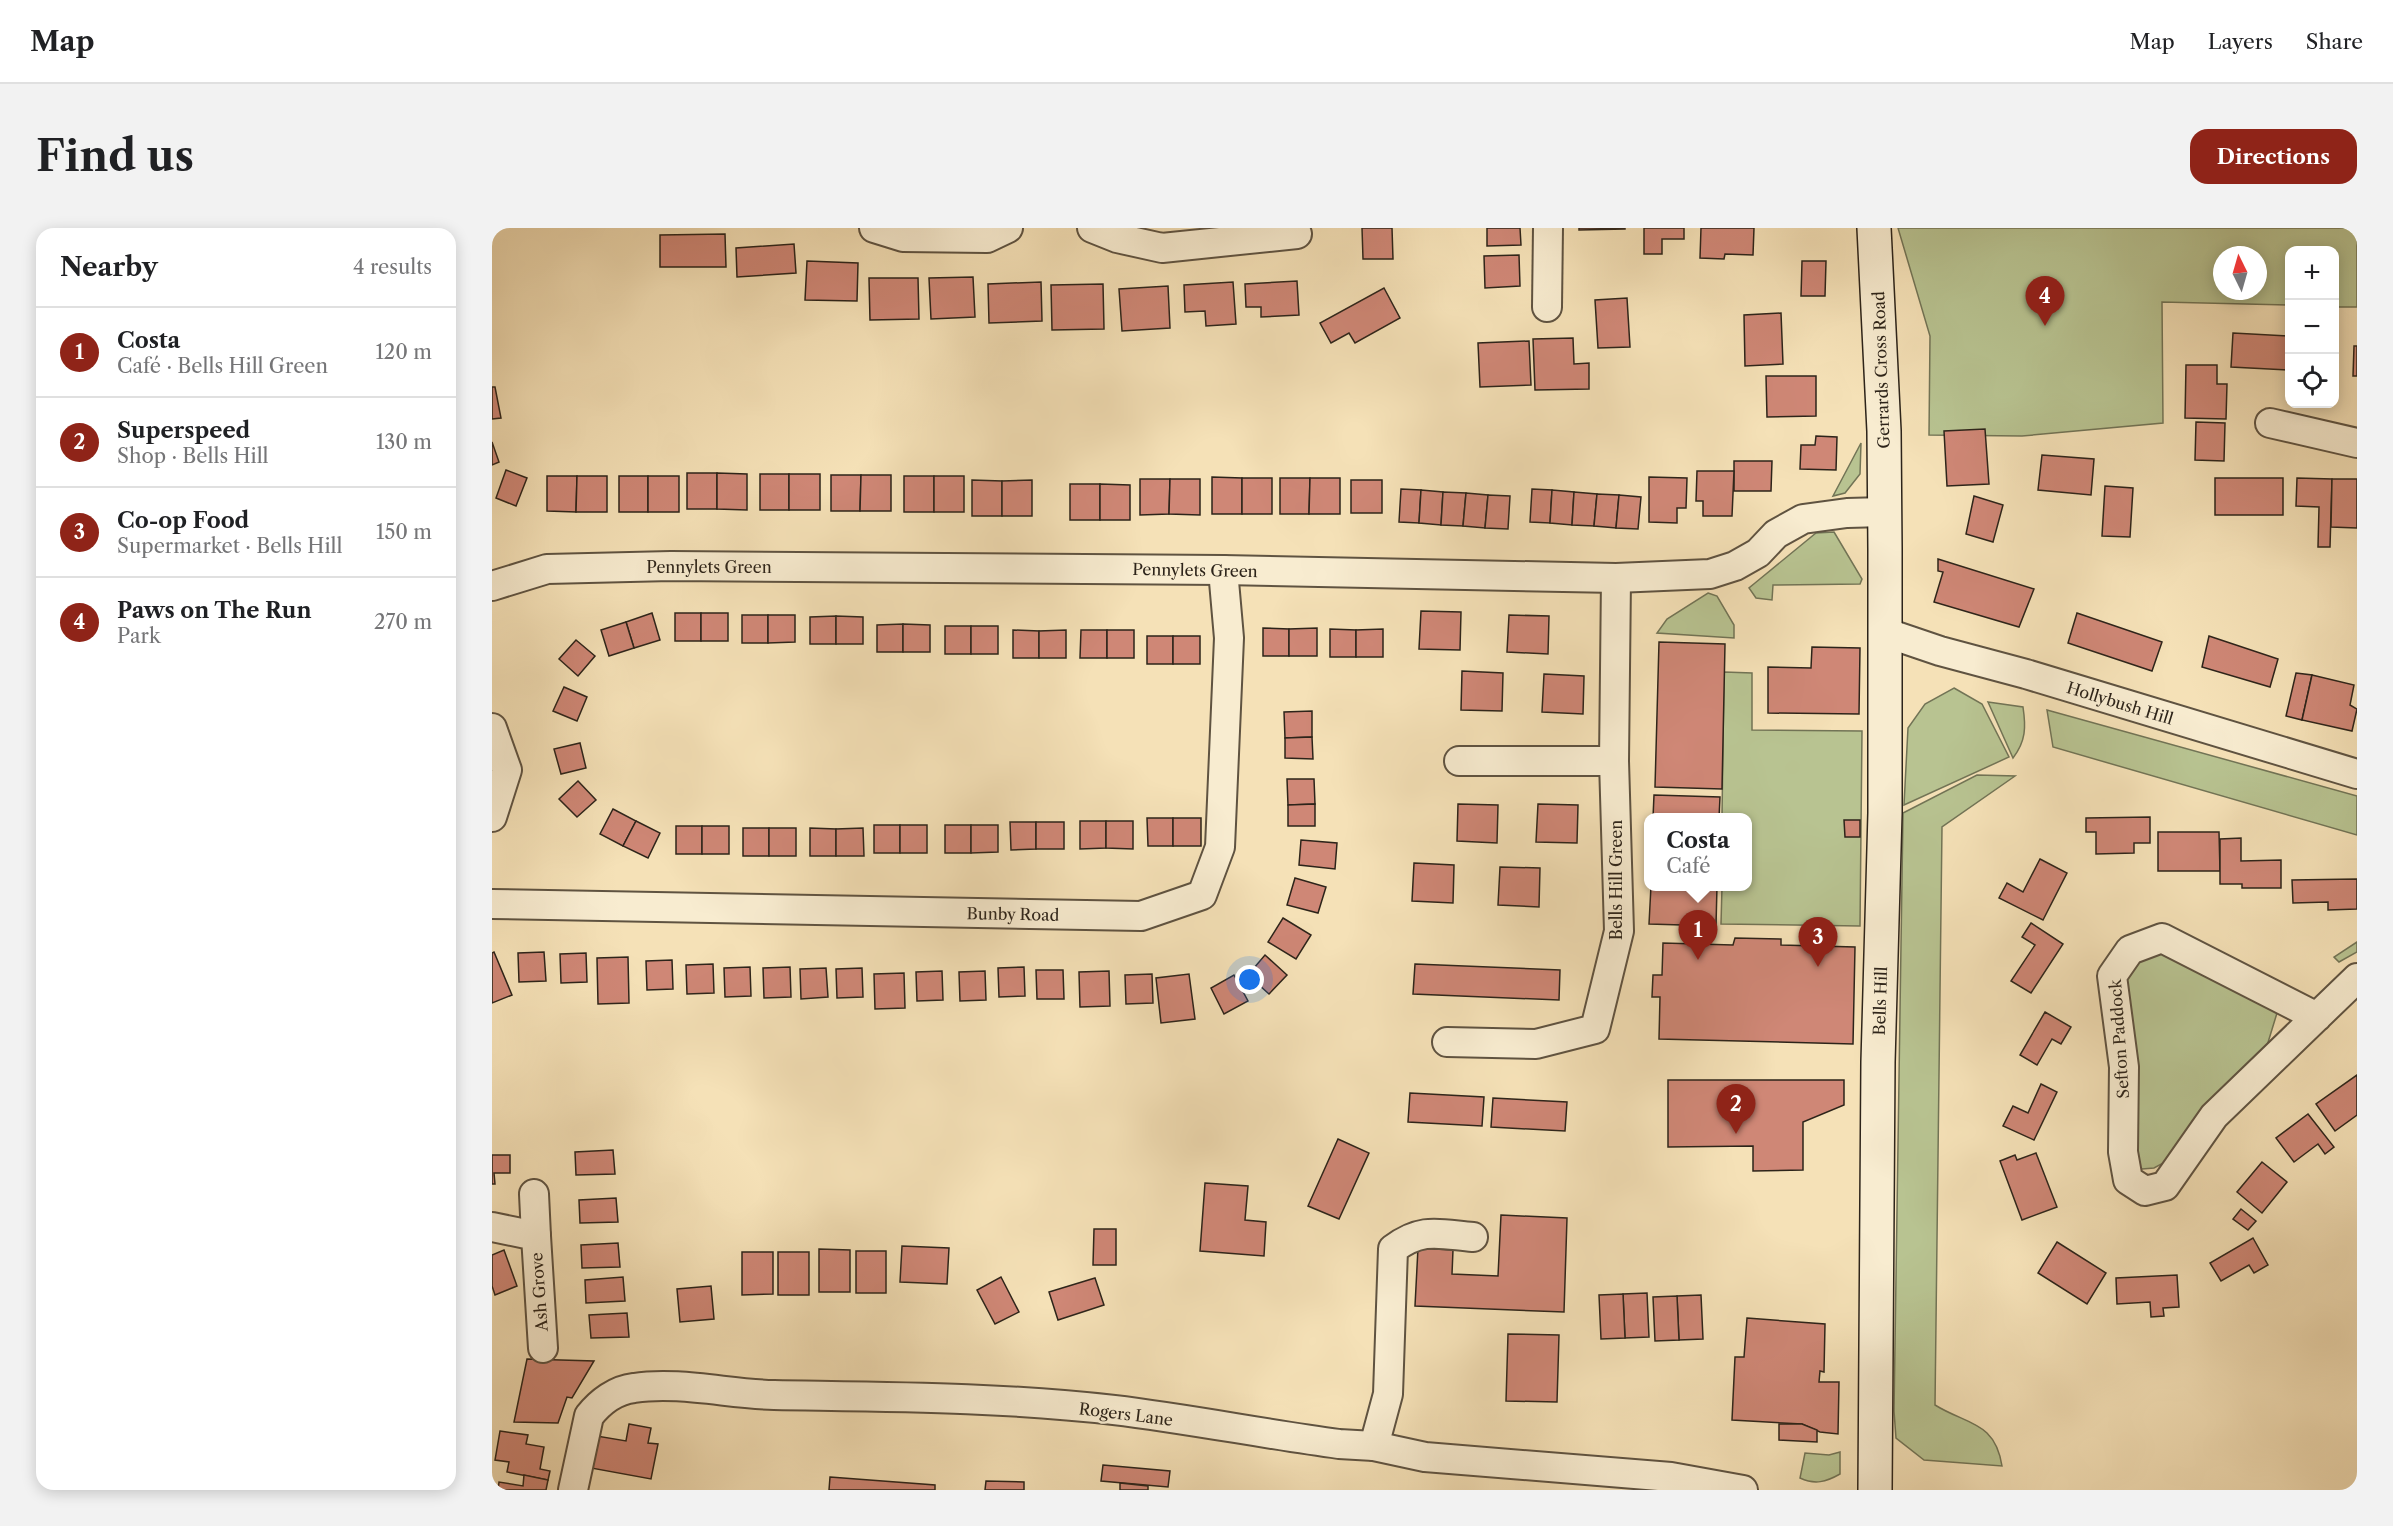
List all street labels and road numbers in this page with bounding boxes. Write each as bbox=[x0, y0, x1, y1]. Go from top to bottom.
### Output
street label: Gerrards Cross Road bbox=[1868, 291, 1894, 449]
street label: Pennylets Green bbox=[646, 557, 772, 577]
street label: Pennylets Green bbox=[1132, 559, 1258, 581]
street label: Hollybush Hill bbox=[2064, 677, 2176, 729]
street label: Bells Hill Green bbox=[1606, 820, 1626, 940]
street label: Bunby Road bbox=[967, 903, 1060, 925]
street label: Bells Hill bbox=[1869, 966, 1891, 1036]
street label: Sefton Paddock bbox=[2105, 978, 2133, 1099]
street label: Ash Grove bbox=[526, 1252, 552, 1333]
street label: Rogers Lane bbox=[1078, 1398, 1174, 1430]

